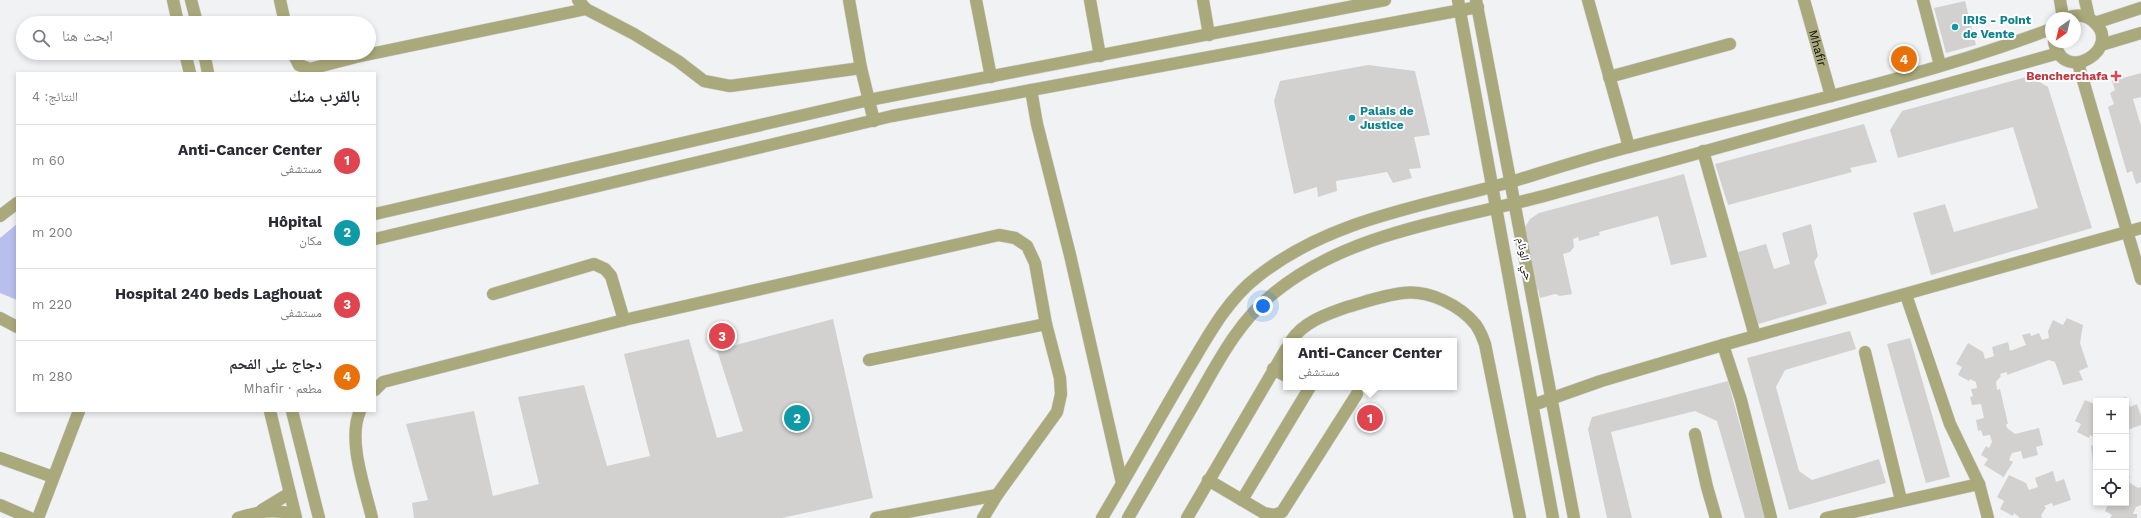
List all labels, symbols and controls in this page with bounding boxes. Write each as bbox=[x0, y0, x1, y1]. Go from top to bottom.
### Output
north arrow bbox=[2045, 12, 2081, 48]
place label: IRIS - Point de Vente bbox=[1963, 13, 2032, 41]
search box bbox=[16, 16, 376, 60]
marker: IRIS - Point de Vente bbox=[1950, 22, 1960, 32]
icon: search bbox=[30, 27, 52, 49]
text: ابحث هنا bbox=[62, 27, 113, 45]
street label: Mhafir bbox=[1806, 28, 1829, 68]
pin: 4 bbox=[1891, 44, 1917, 74]
place label: Bencherchafa bbox=[2026, 69, 2108, 83]
marker: Bencherchafa bbox=[2111, 71, 2121, 81]
text: بالقرب منك bbox=[289, 86, 360, 106]
text: النتائج: 4 bbox=[32, 89, 78, 104]
place label: Palais de Justice bbox=[1360, 104, 1414, 132]
marker: Palais de Justice bbox=[1347, 113, 1357, 123]
text: Anti-Cancer Center bbox=[178, 141, 322, 159]
text: 60 m bbox=[32, 153, 65, 168]
text: 1 bbox=[344, 153, 350, 168]
text: مستشفى bbox=[280, 161, 322, 176]
text: Hôpital bbox=[268, 213, 322, 231]
text: 200 m bbox=[32, 225, 73, 240]
text: 2 bbox=[343, 225, 351, 240]
text: مكان bbox=[299, 233, 322, 248]
street label: حي الوئام bbox=[1511, 236, 1536, 282]
text: Hospital 240 beds Laghouat bbox=[115, 285, 322, 303]
your location bbox=[1253, 296, 1273, 316]
text: 220 m bbox=[32, 297, 72, 312]
text: 3 bbox=[343, 297, 351, 312]
text: مستشفى bbox=[280, 305, 322, 320]
pin: 3 bbox=[709, 321, 735, 351]
popup bbox=[1283, 338, 1457, 390]
text: Anti-Cancer Center bbox=[1298, 344, 1442, 362]
text: دجاج على الفحم bbox=[229, 355, 322, 373]
text: مستشفى bbox=[1298, 364, 1340, 379]
text: 280 m bbox=[32, 369, 73, 384]
text: 4 bbox=[343, 369, 351, 384]
text: مطعم · Mhafir bbox=[244, 381, 322, 396]
map controls bbox=[2093, 398, 2129, 506]
button: + bbox=[2093, 398, 2129, 434]
pin: 2 bbox=[784, 403, 810, 433]
pin: 1 bbox=[1357, 403, 1383, 433]
button: − bbox=[2093, 434, 2129, 470]
button: locate bbox=[2093, 470, 2129, 506]

